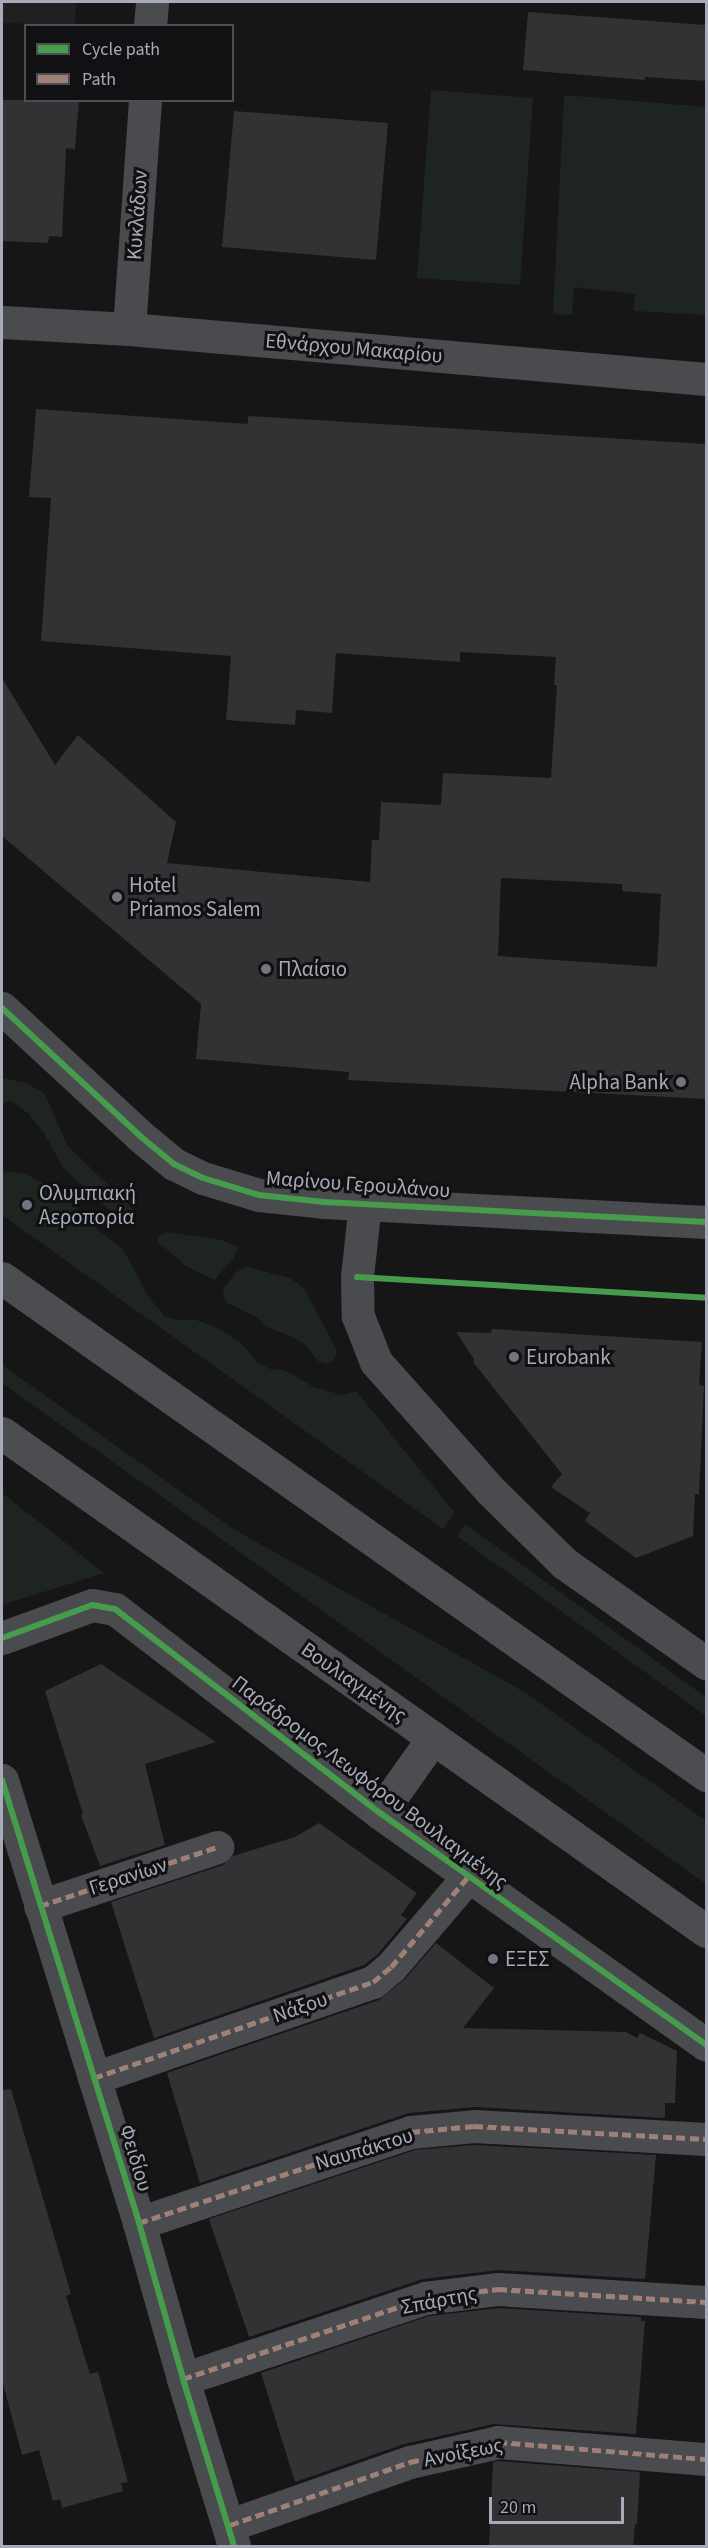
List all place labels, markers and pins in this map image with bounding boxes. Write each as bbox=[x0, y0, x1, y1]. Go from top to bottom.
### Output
place label: Hotel Priamos Salem bbox=[129, 872, 261, 922]
marker: Hotel Priamos Salem bbox=[110, 890, 124, 904]
place label: Πλαίσιο bbox=[278, 956, 347, 982]
marker: Πλαίσιο bbox=[259, 962, 273, 976]
place label: Alpha Bank bbox=[570, 1069, 669, 1095]
marker: Alpha Bank bbox=[674, 1075, 688, 1089]
place label: Ολυμπιακή Αεροπορία bbox=[39, 1180, 136, 1230]
marker: Ολυμπιακή Αεροπορία bbox=[20, 1198, 34, 1212]
place label: Eurobank bbox=[526, 1344, 611, 1370]
marker: Eurobank bbox=[507, 1350, 521, 1364]
place label: ΕΞΕΣ bbox=[505, 1946, 550, 1972]
marker: ΕΞΕΣ bbox=[486, 1952, 500, 1966]

